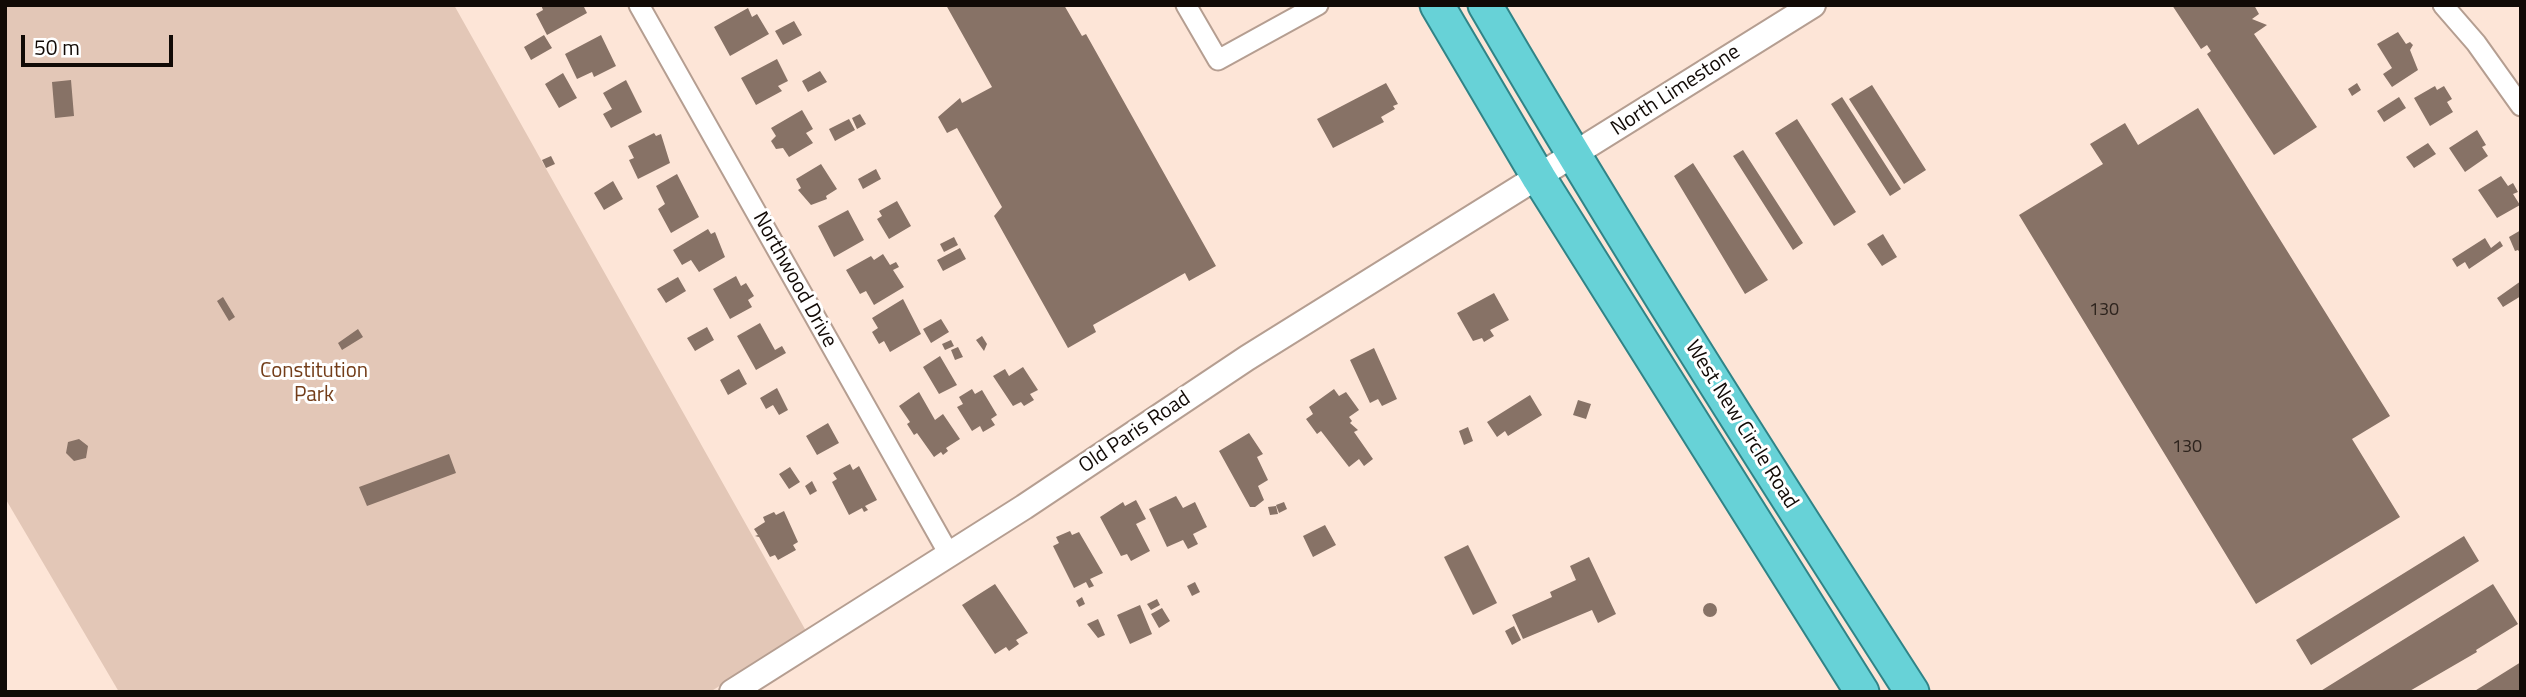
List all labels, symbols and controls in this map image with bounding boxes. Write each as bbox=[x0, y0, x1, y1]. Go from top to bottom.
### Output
scale bar bbox=[24, 21, 177, 65]
text: 50 m bbox=[34, 31, 80, 63]
street label: North Limestone bbox=[1607, 40, 1745, 142]
street label: Northwood Drive bbox=[746, 208, 842, 352]
house number: 130 bbox=[2089, 300, 2119, 322]
street label: West New Circle Road bbox=[1679, 336, 1803, 514]
park label: Constitution Park bbox=[260, 359, 368, 409]
street label: Old Paris Road bbox=[1074, 386, 1196, 480]
house number: 130 bbox=[2172, 437, 2202, 459]

